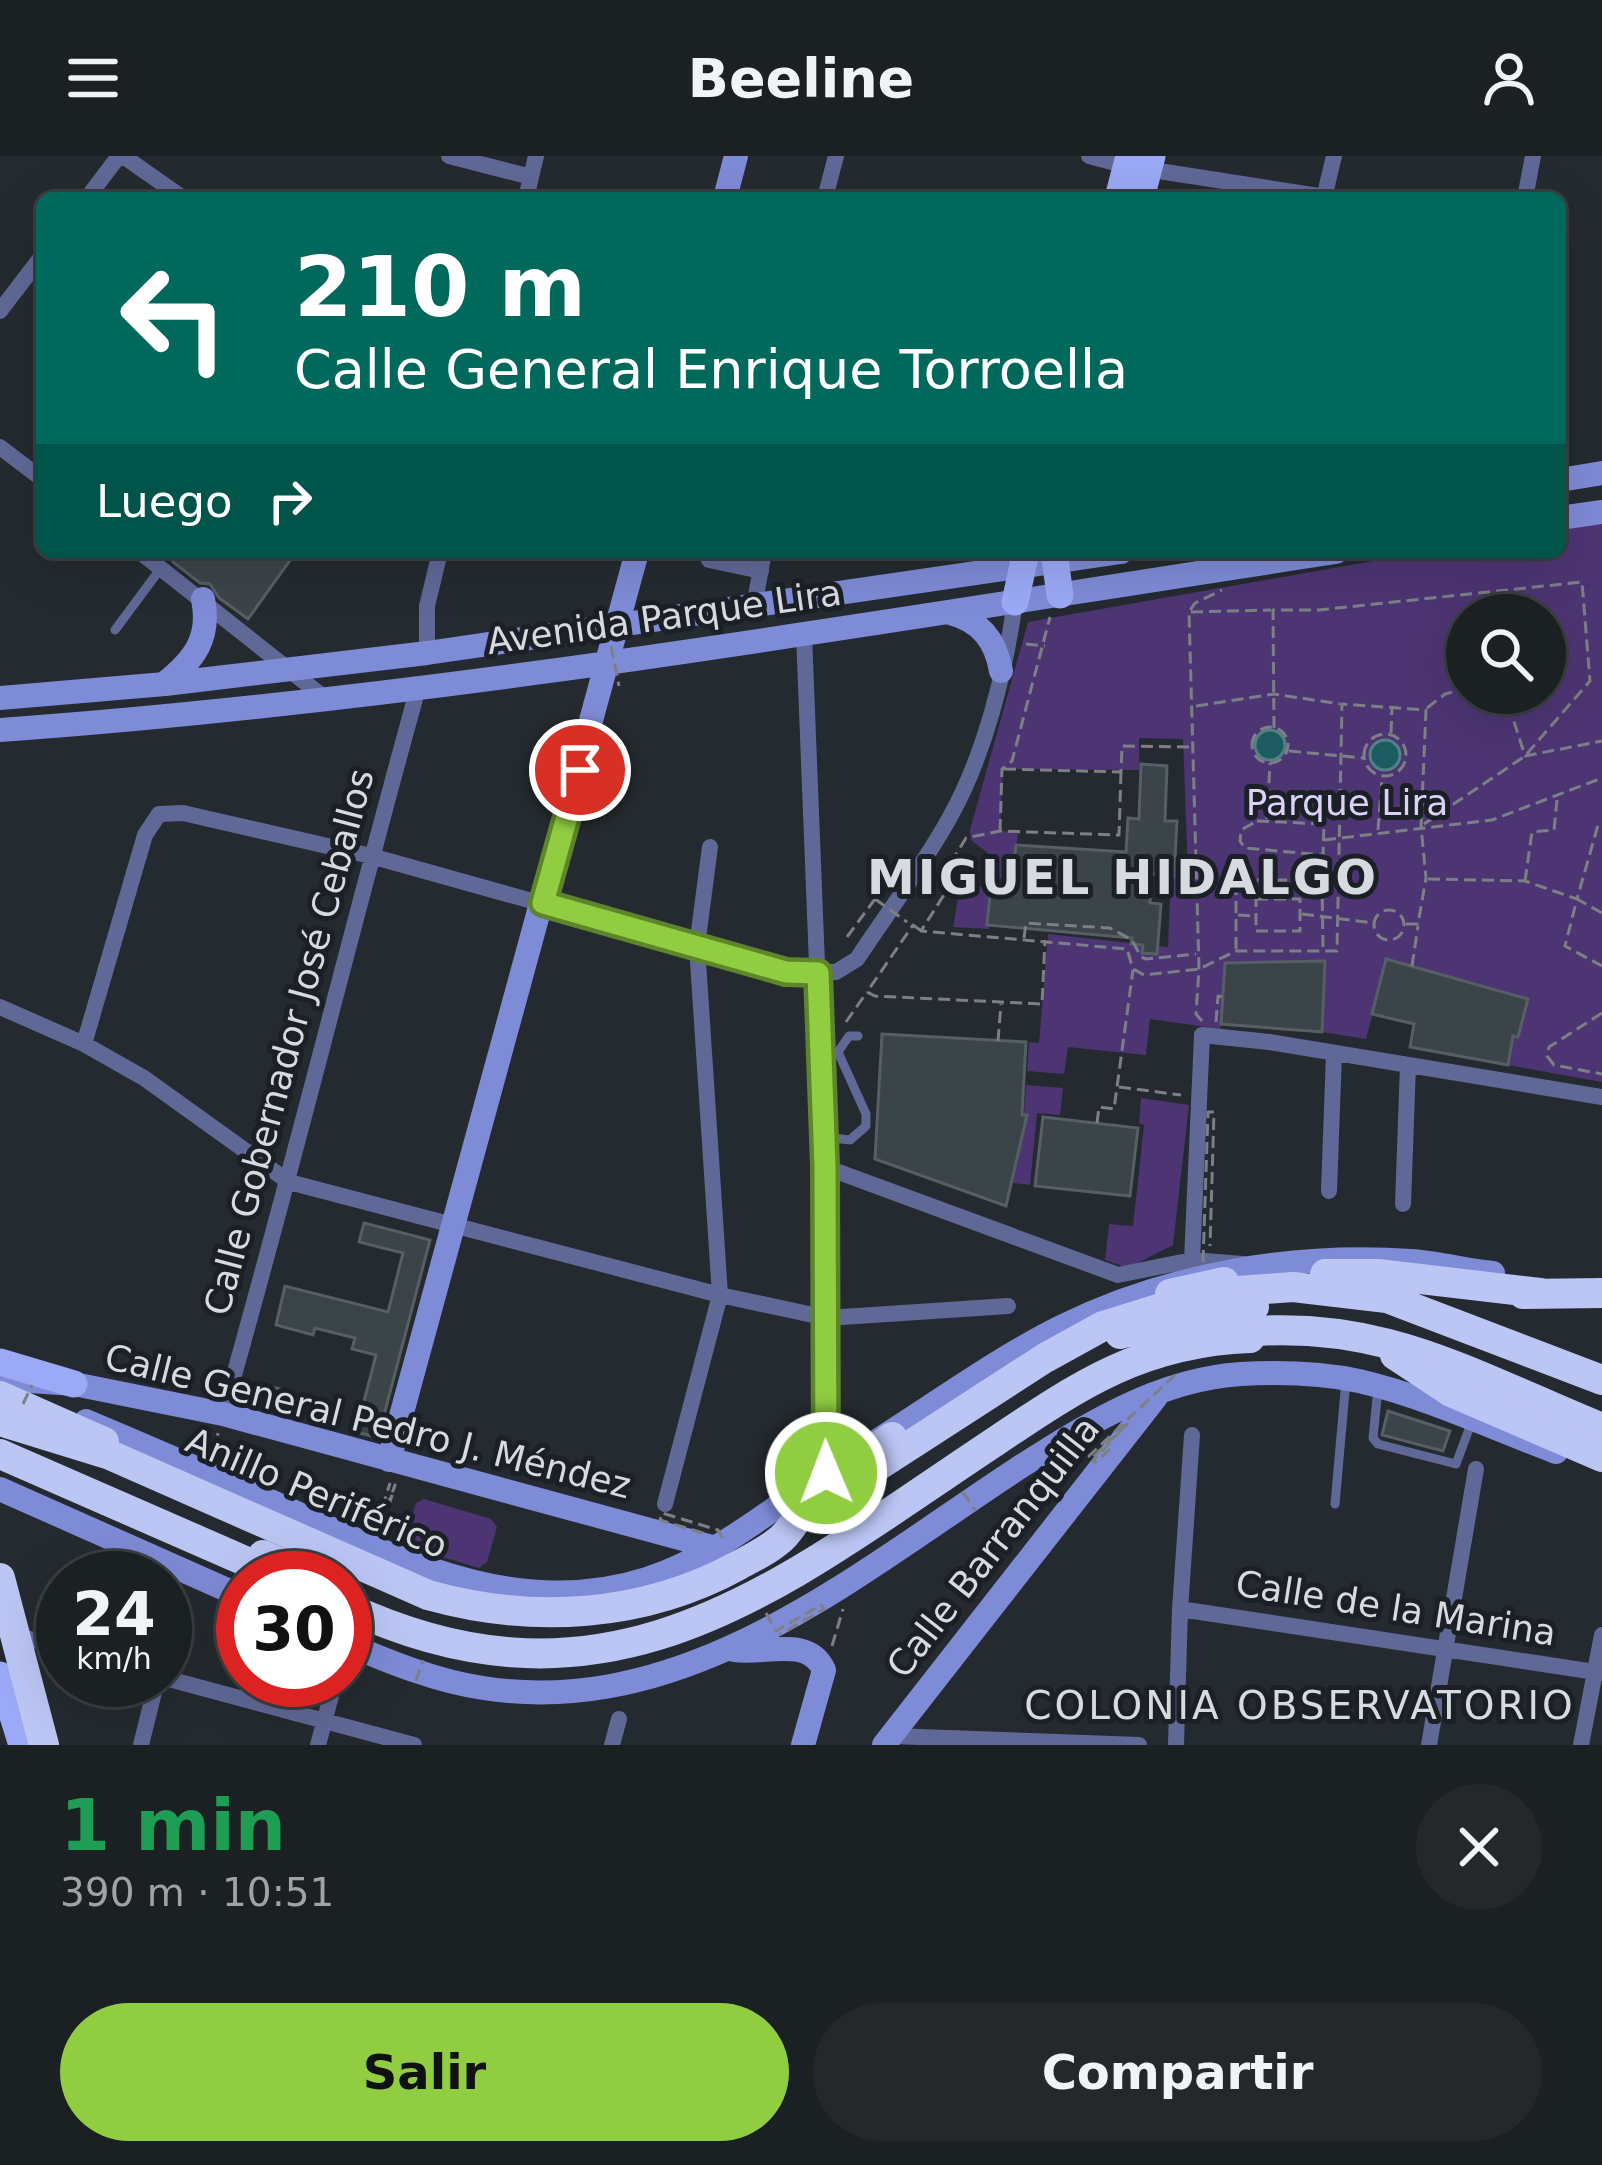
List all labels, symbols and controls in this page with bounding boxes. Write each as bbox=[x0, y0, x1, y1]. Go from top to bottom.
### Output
icon: menu bbox=[60, 45, 126, 111]
icon: person bbox=[1476, 45, 1542, 111]
text: Beeline bbox=[688, 47, 914, 110]
text: 210 m bbox=[294, 238, 586, 336]
icon: left bbox=[96, 240, 252, 396]
text: Calle General Enrique Torroella bbox=[294, 338, 1128, 401]
icon: right bbox=[257, 468, 323, 534]
text: Luego bbox=[96, 475, 233, 528]
street label: Avenida Parque Lira bbox=[484, 572, 844, 662]
map controls bbox=[1446, 594, 1566, 714]
button: search bbox=[1446, 594, 1566, 714]
pin bbox=[529, 719, 631, 821]
icon: arrive bbox=[547, 737, 613, 803]
street label: Calle Gobernador José Ceballos bbox=[196, 764, 382, 1320]
park label: Parque Lira bbox=[1246, 782, 1448, 823]
district label: MIGUEL HIDALGO bbox=[867, 849, 1379, 905]
street label: Calle General Pedro J. Méndez bbox=[101, 1336, 635, 1506]
street label: Calle Barranquilla bbox=[879, 1409, 1107, 1685]
position arrow bbox=[763, 1410, 889, 1536]
street label: Anillo Periférico bbox=[180, 1419, 454, 1567]
speed limit sign: 30 bbox=[216, 1551, 372, 1707]
street label: Calle de la Marina bbox=[1233, 1562, 1559, 1654]
text: 24 bbox=[72, 1579, 156, 1649]
text: km/h bbox=[76, 1641, 152, 1676]
district label: COLONIA OBSERVATORIO bbox=[1024, 1683, 1576, 1728]
text: 1 min bbox=[60, 1783, 286, 1867]
button: close bbox=[1416, 1784, 1542, 1910]
text: 390 m · 10:51 bbox=[60, 1870, 334, 1915]
button: Salir bbox=[60, 2003, 789, 2141]
button: Compartir bbox=[813, 2003, 1542, 2141]

